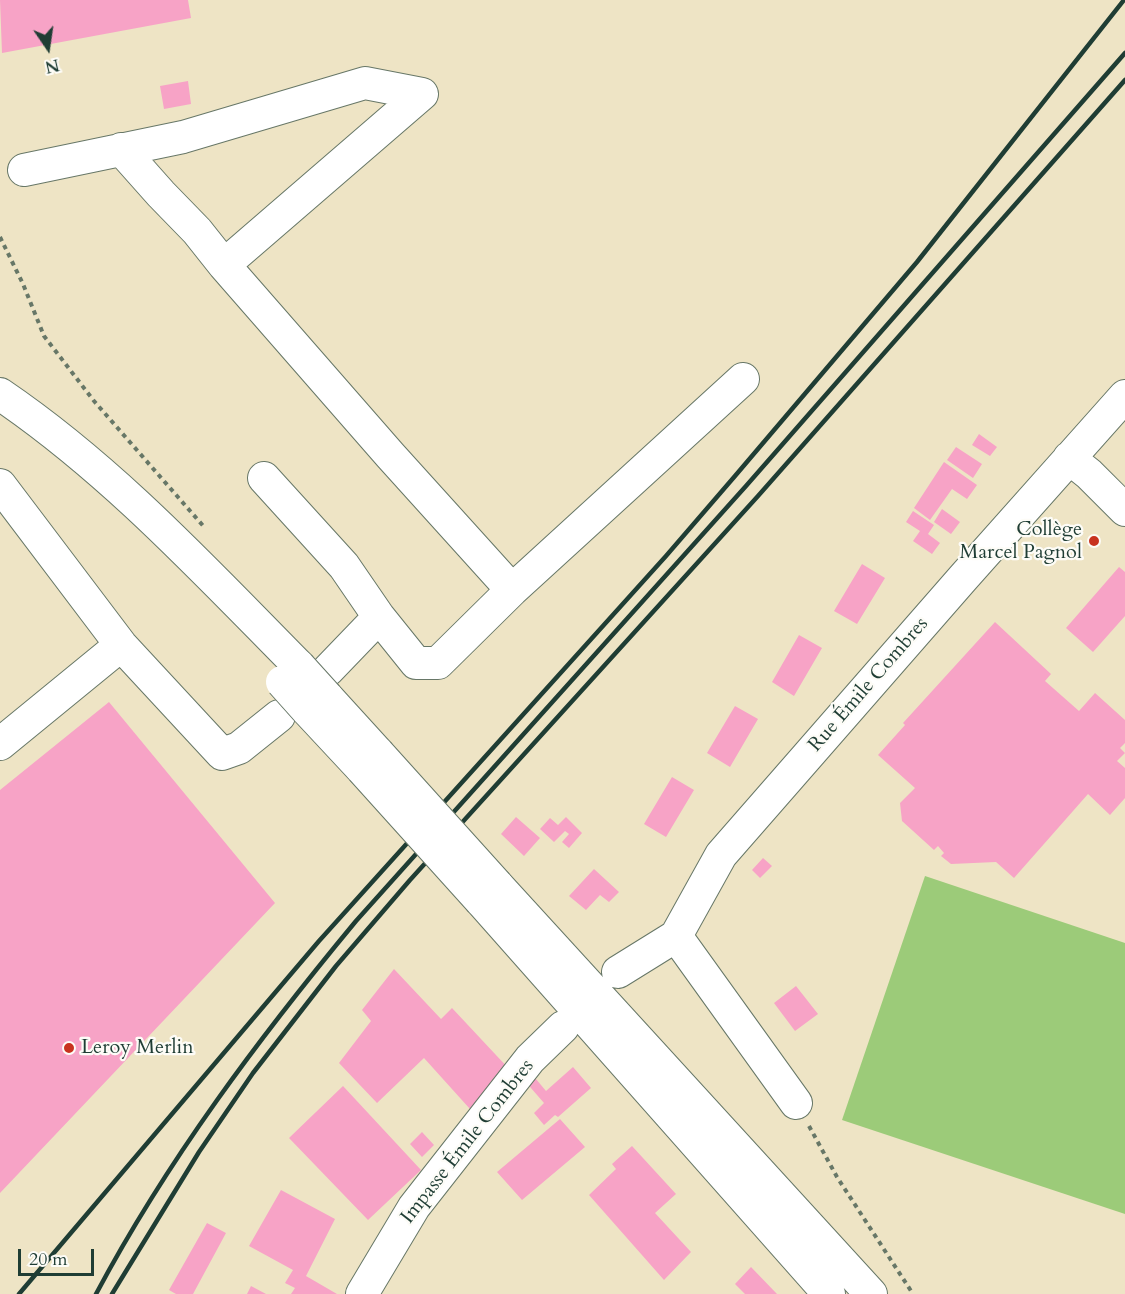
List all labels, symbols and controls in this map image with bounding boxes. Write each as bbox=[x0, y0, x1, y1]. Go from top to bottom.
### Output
north arrow bbox=[18, 18, 78, 78]
text: N bbox=[43, 53, 61, 78]
place label: Collège Marcel Pagnol bbox=[960, 518, 1082, 565]
marker: Collège Marcel Pagnol bbox=[1087, 534, 1101, 548]
street label: Rue Émile Combres bbox=[804, 613, 934, 757]
place label: Leroy Merlin bbox=[81, 1036, 194, 1060]
marker: Leroy Merlin bbox=[62, 1041, 76, 1055]
street label: Impasse Émile Combres bbox=[396, 1055, 540, 1229]
scale bar bbox=[21, 1237, 98, 1275]
text: 20 m bbox=[29, 1247, 68, 1272]

